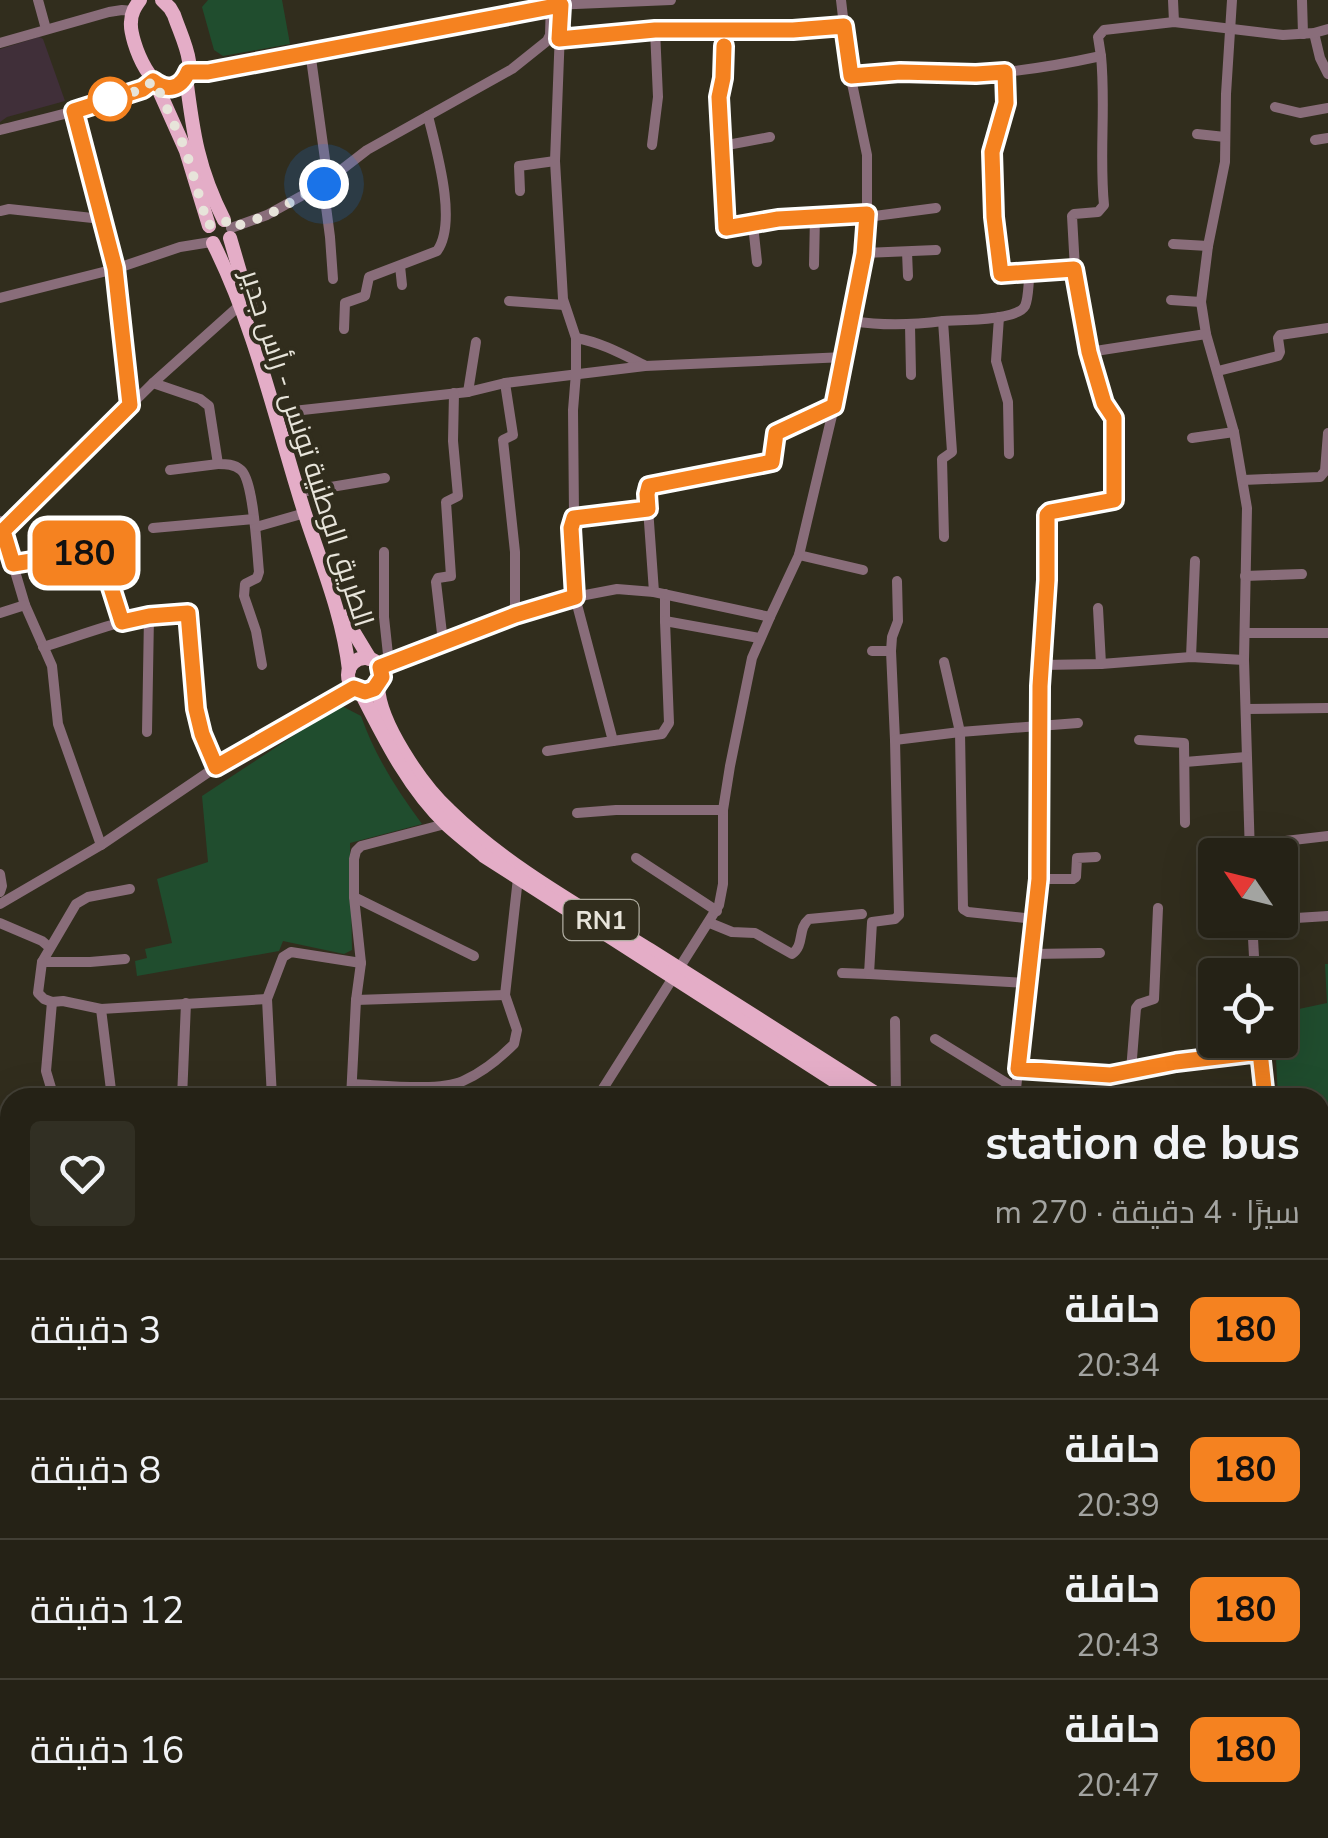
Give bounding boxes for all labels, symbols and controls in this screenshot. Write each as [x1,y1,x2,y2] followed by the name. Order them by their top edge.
[89,78,131,120] unlabelled marker
[299,159,349,209] your location
[231,263,383,632] street label: الطريق الوطنية تونس - رأس جدير
[27,520,142,586] line badge: 180
[52,530,116,577] text: 180
[1198,838,1298,938] north arrow
[1198,838,1298,1058] map controls
[564,900,638,940] road number: RN1
[1198,958,1298,1058] button: locate
[985,1110,1300,1176] text: station de bus
[30,1121,135,1226] button: heart
[995,1191,1300,1234] text: سيرًا · 4 دقيقة · 270 m
[1064,1284,1160,1335] text: حافلة
[30,1305,161,1356] text: 3 دقيقة
[1213,1306,1277,1353] text: 180
[1076,1344,1160,1387] text: 20:34
[1064,1424,1160,1475] text: حافلة
[30,1445,161,1496] text: 8 دقيقة
[1213,1446,1277,1493] text: 180
[1076,1484,1160,1527] text: 20:39
[1064,1564,1160,1615] text: حافلة
[30,1585,184,1636] text: 12 دقيقة
[1213,1586,1277,1633] text: 180
[1076,1624,1160,1667] text: 20:43
[1064,1704,1160,1755] text: حافلة
[30,1725,184,1776] text: 16 دقيقة
[1213,1726,1277,1773] text: 180
[1076,1764,1160,1807] text: 20:47

